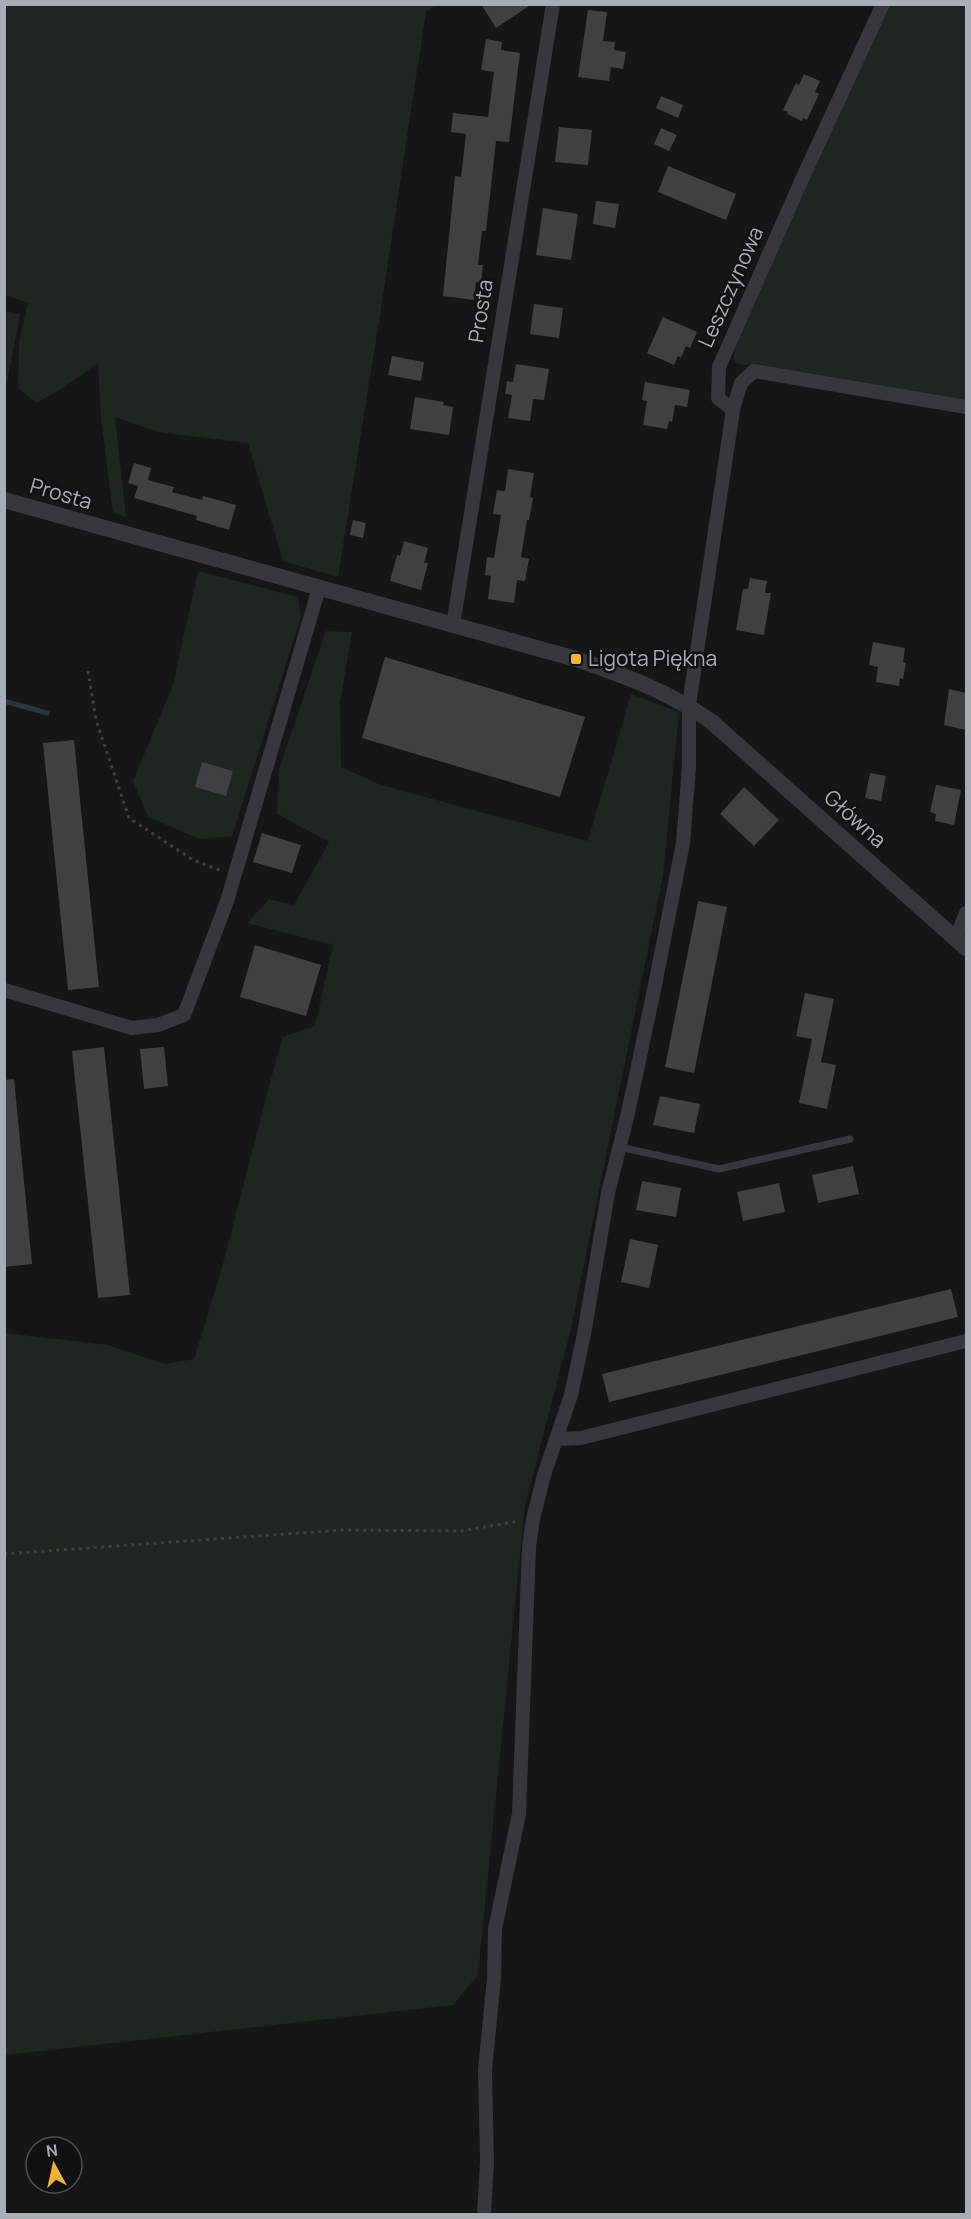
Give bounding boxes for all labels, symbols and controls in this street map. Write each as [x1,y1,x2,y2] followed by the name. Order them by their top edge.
[691,222,769,351] street label: Leszczynowa
[461,277,499,344] street label: Prosta
[27,471,96,515] street label: Prosta
[588,644,717,672] place label: Ligota Piękna
[569,652,583,666] marker: Ligota Piękna
[819,783,893,854] street label: Główna
[24,2135,84,2195] north arrow
[45,2138,59,2162] text: N

